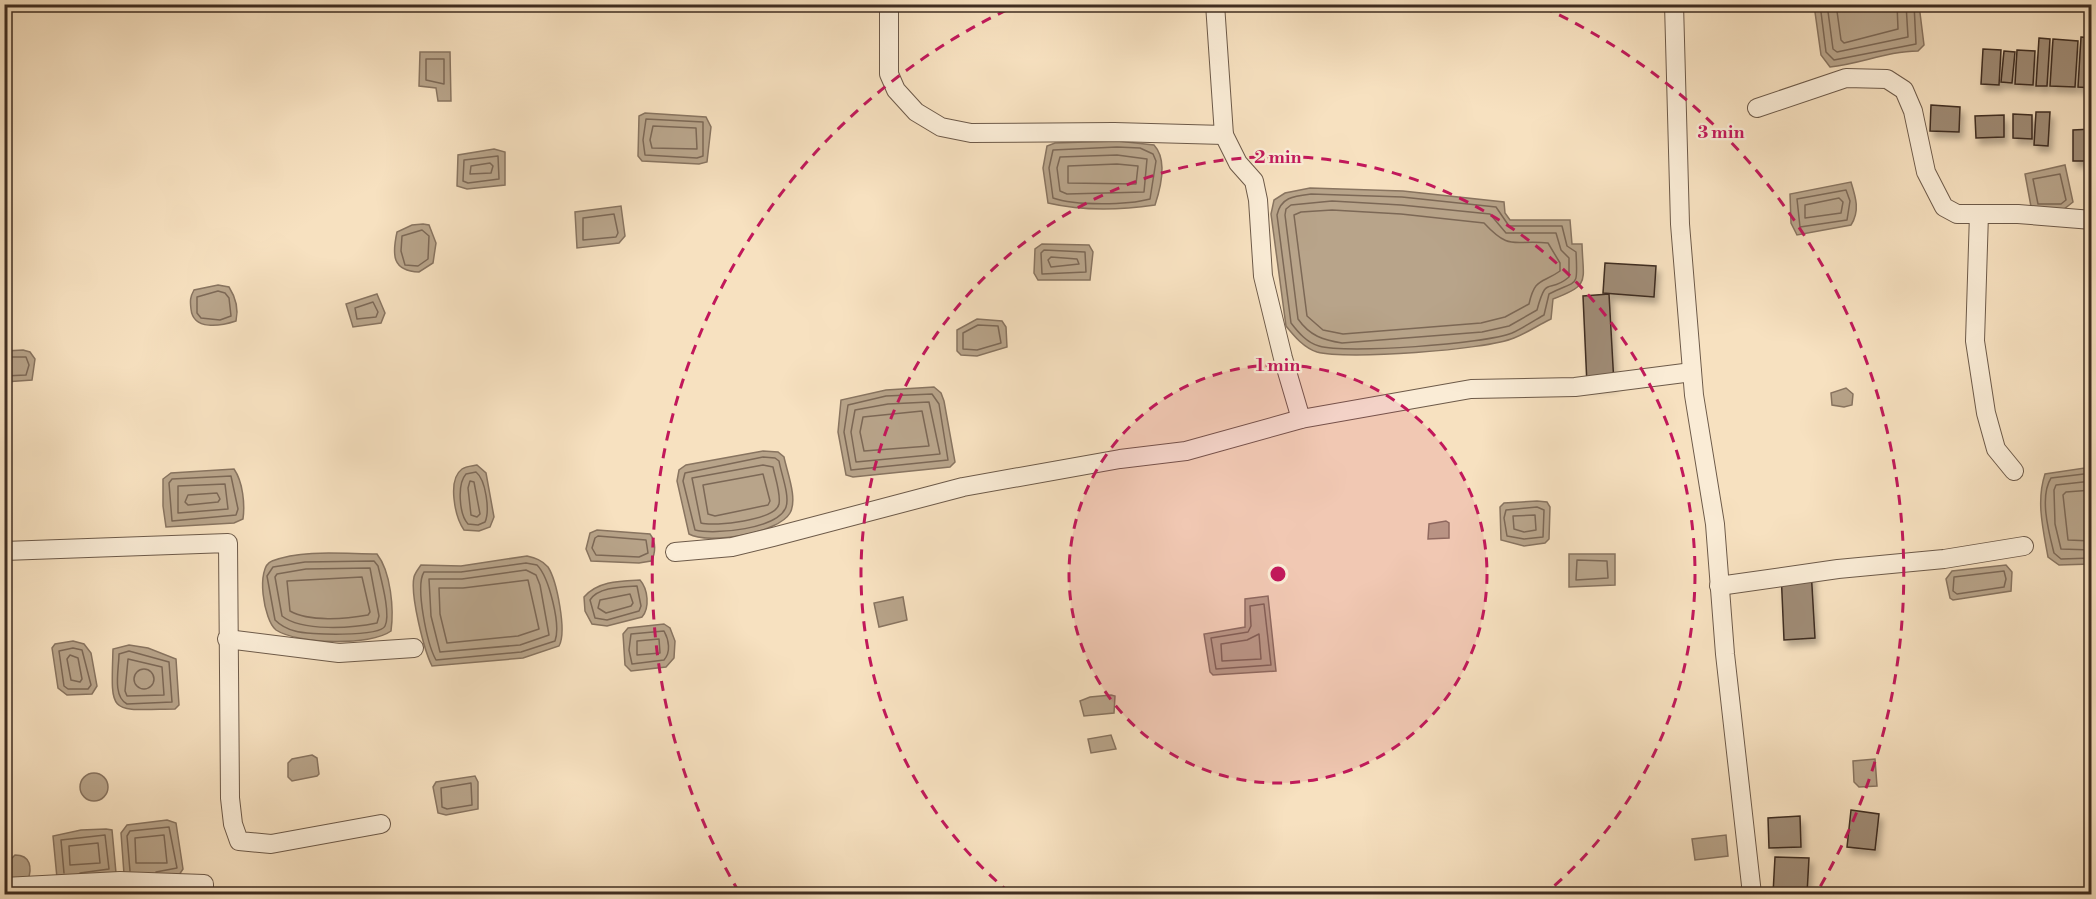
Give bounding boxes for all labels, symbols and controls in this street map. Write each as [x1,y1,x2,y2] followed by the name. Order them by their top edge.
[1698,121,1744,144] text: 3 min
[1254,146,1302,169] text: 2 min
[1256,354,1300,377] text: 1 min
[1268,564,1288,584] centre of rings

